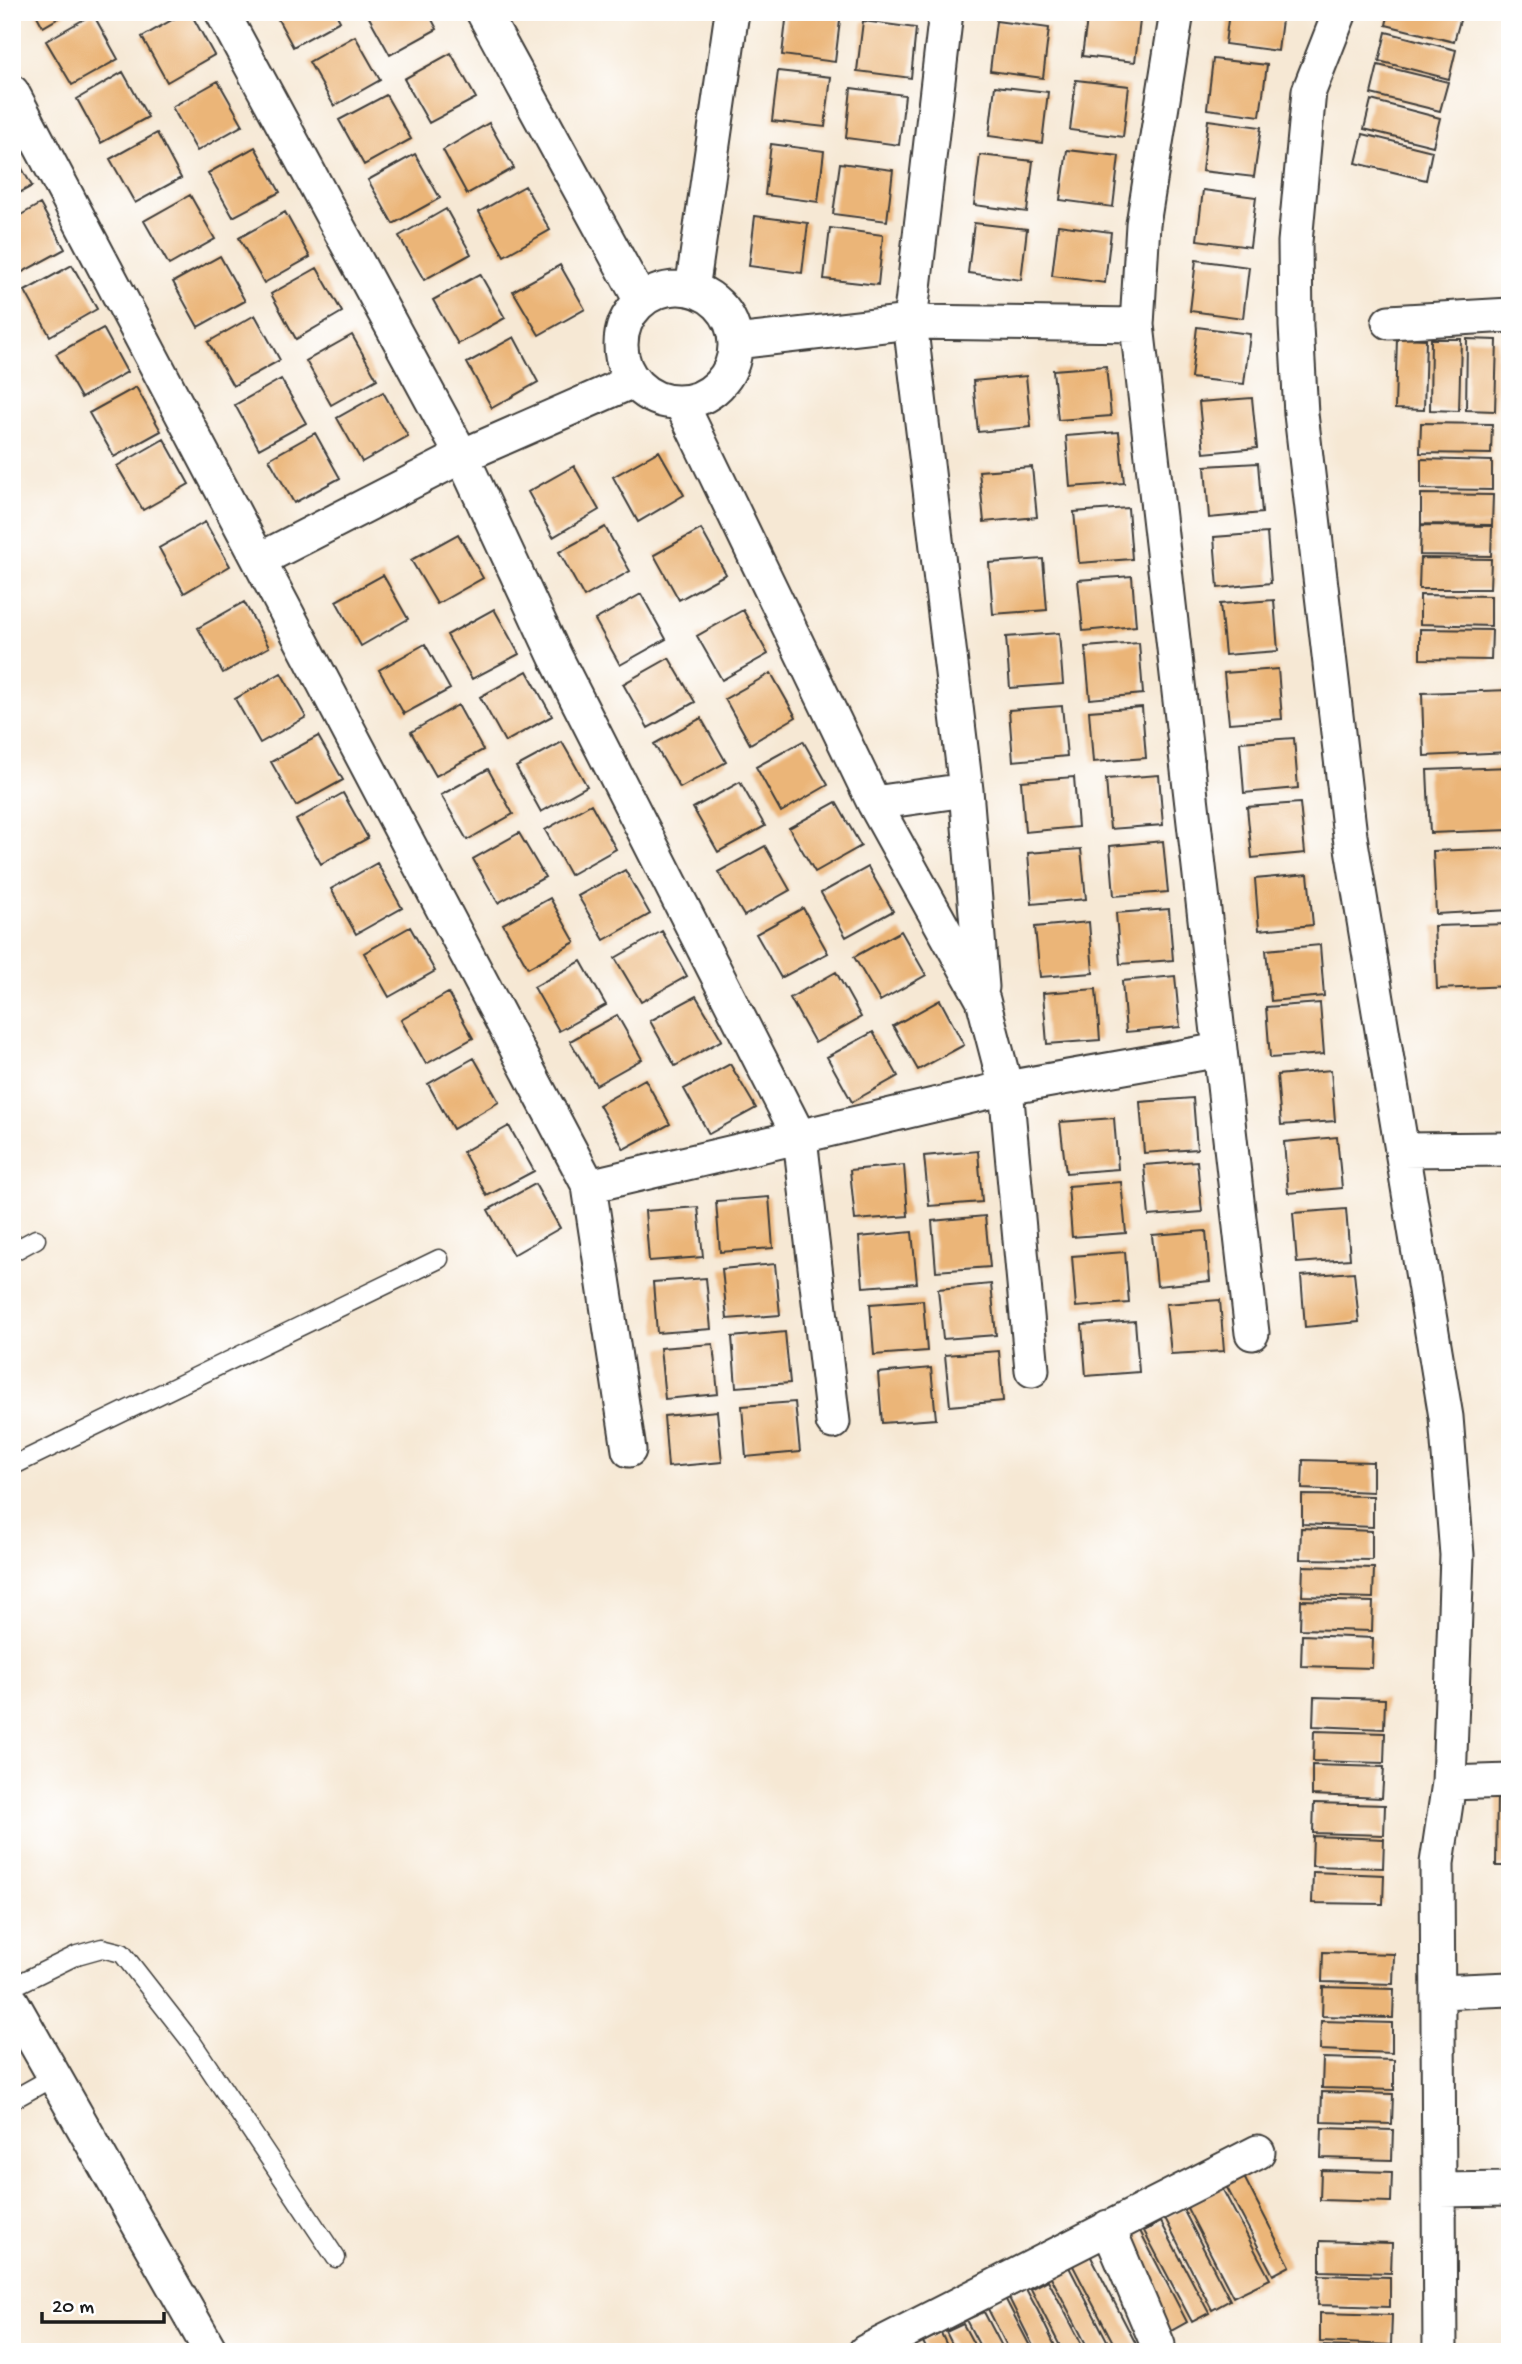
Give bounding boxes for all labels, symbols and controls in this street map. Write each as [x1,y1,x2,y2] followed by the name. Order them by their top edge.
[42,2280,164,2324] scale bar
[52,2296,94,2321] text: 20 m

